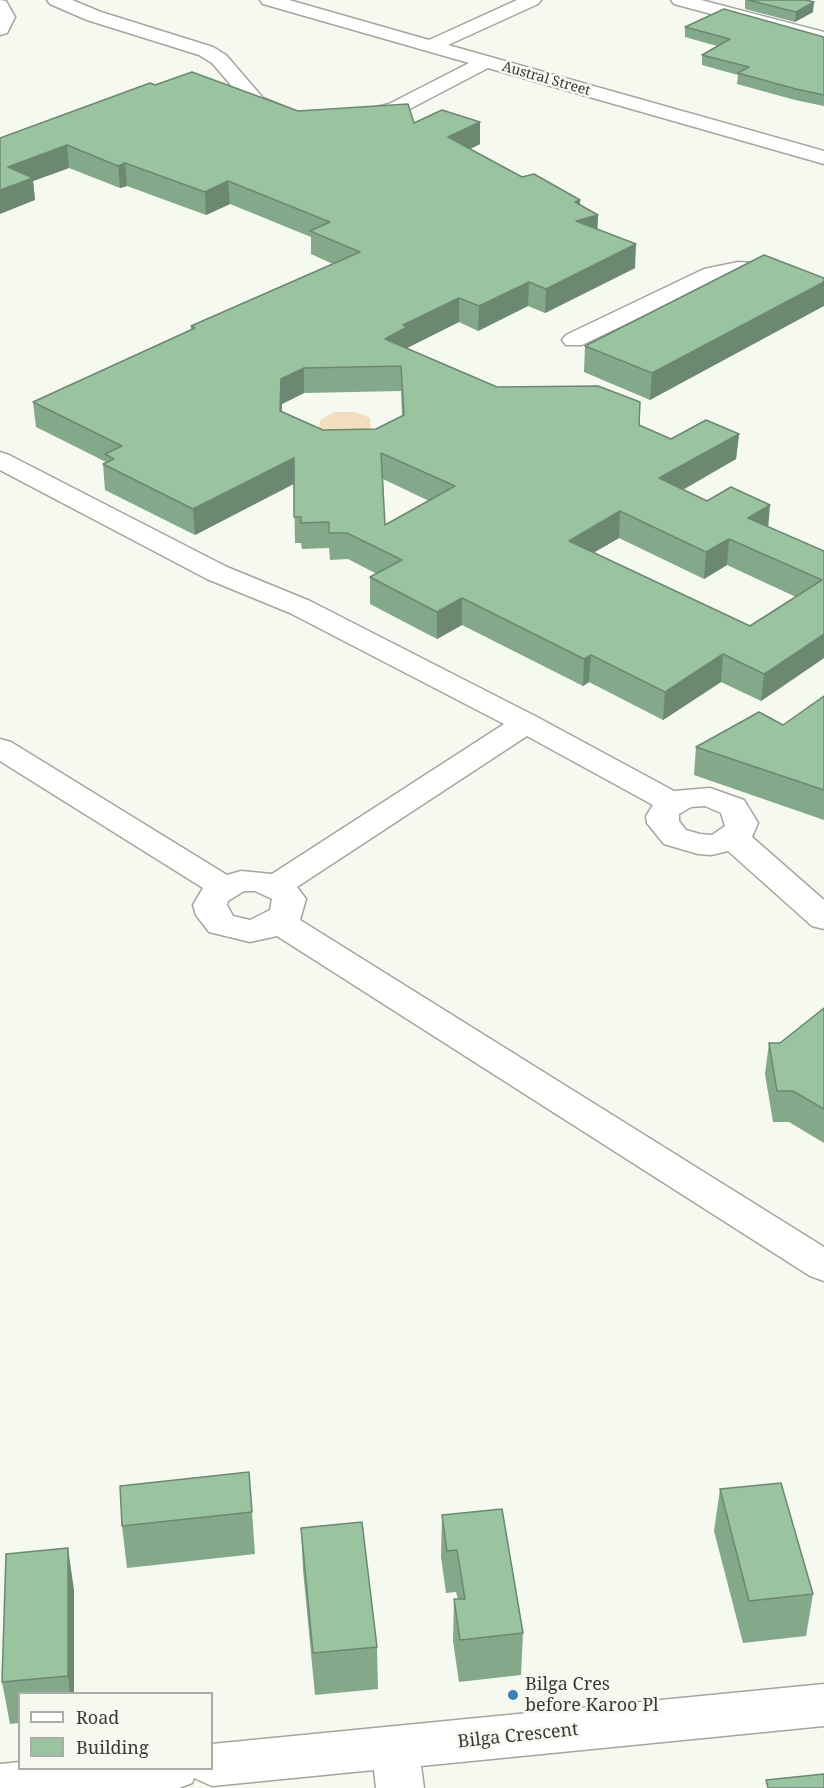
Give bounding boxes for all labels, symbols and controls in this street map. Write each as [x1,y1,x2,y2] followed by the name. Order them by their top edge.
[500,58,592,100] street label: Austral Street
[525,1674,659,1716] place label: Bilga Cres before Karoo Pl
[506,1688,520,1702] marker: Bilga Cres before Karoo Pl
[18,1692,213,1770] legend
[76,1705,119,1729] text: Road
[457,1719,579,1753] street label: Bilga Crescent
[76,1735,149,1759] text: Building

